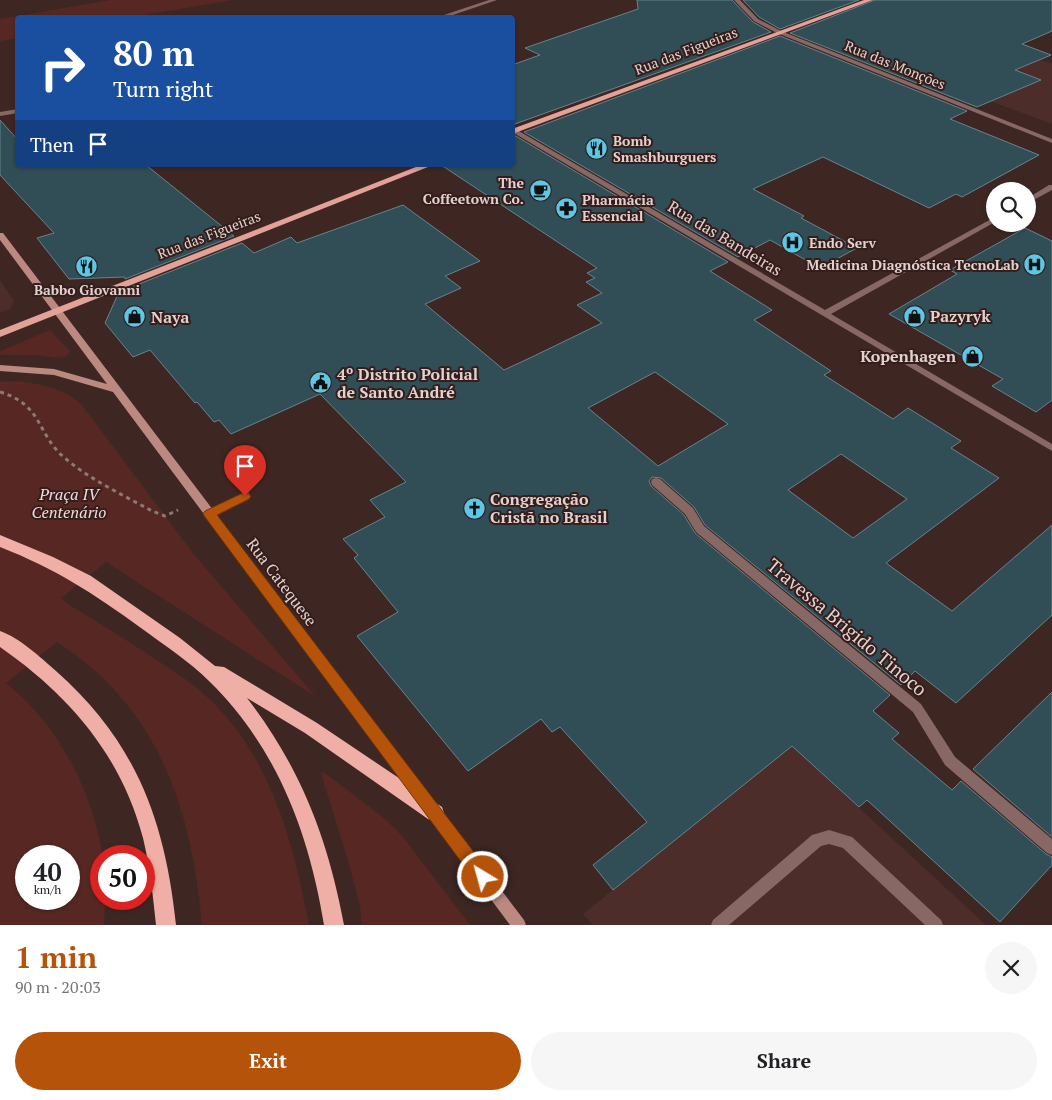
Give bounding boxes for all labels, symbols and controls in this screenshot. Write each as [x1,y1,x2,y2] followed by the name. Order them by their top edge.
[632,22,740,79] street label: Rua das Figueiras
[113,30,194,76] text: 80 m
[30,35,95,100] icon: right
[842,36,948,93] street label: Rua das Monções
[113,74,213,103] text: Turn right
[84,130,112,158] icon: arrive
[613,131,716,166] place label: Bomb Smashburguers
[30,132,74,157] text: Then
[585,137,609,161] restaurant icon: Bomb Smashburguers
[423,173,524,208] place label: The Coffeetown Co.
[528,179,552,203] cafe icon: The Coffeetown Co.
[986,182,1036,232] map controls
[986,182,1036,232] button: search
[582,190,654,225] place label: Pharmácia Essencial
[664,195,786,281] street label: Rua das Bandeiras
[554,196,578,220] pharmacy icon: Pharmácia Essencial
[155,206,263,263] street label: Rua das Figueiras
[781,231,805,255] hospital icon: Endo Serv
[809,233,876,252] place label: Endo Serv
[1023,253,1047,277] hospital icon: Medicina Diagnóstica TecnoLab
[75,255,99,279] restaurant icon: Babbo Giovanni
[806,255,1019,274] place label: Medicina Diagnóstica TecnoLab
[34,280,140,299] place label: Babbo Giovanni
[902,304,926,328] shop icon: Pazyryk
[123,305,147,329] shop icon: Naya
[930,305,991,327] place label: Pazyryk
[151,306,189,328] place label: Naya
[960,344,984,368] shop icon: Kopenhagen
[860,345,957,367] place label: Kopenhagen
[337,363,478,403] place label: 4º Distrito Policial de Santo André
[309,371,333,395] public building icon: 4º Distrito Policial de Santo André
[224,445,266,496] pin
[231,452,259,480] icon: arrive
[32,483,106,523] park label: Praça IV Centenário
[490,488,608,528] place label: Congregação Cristã no Brasil
[462,496,486,520] church icon: Congregação Cristã no Brasil
[242,534,322,630] street label: Rua Catequese
[762,552,933,701] street label: Travessa Brigido Tinoco
[90,845,155,910] speed limit sign: 50
[456,850,508,902] position arrow
[33,855,62,888] text: 40
[34,882,61,897] text: km/h
[15,937,97,977] text: 1 min
[985,942,1037,994] button: close
[15,976,101,998] text: 90 m · 20:03
[15,1032,521,1090] button: Exit
[531,1032,1037,1090] button: Share

